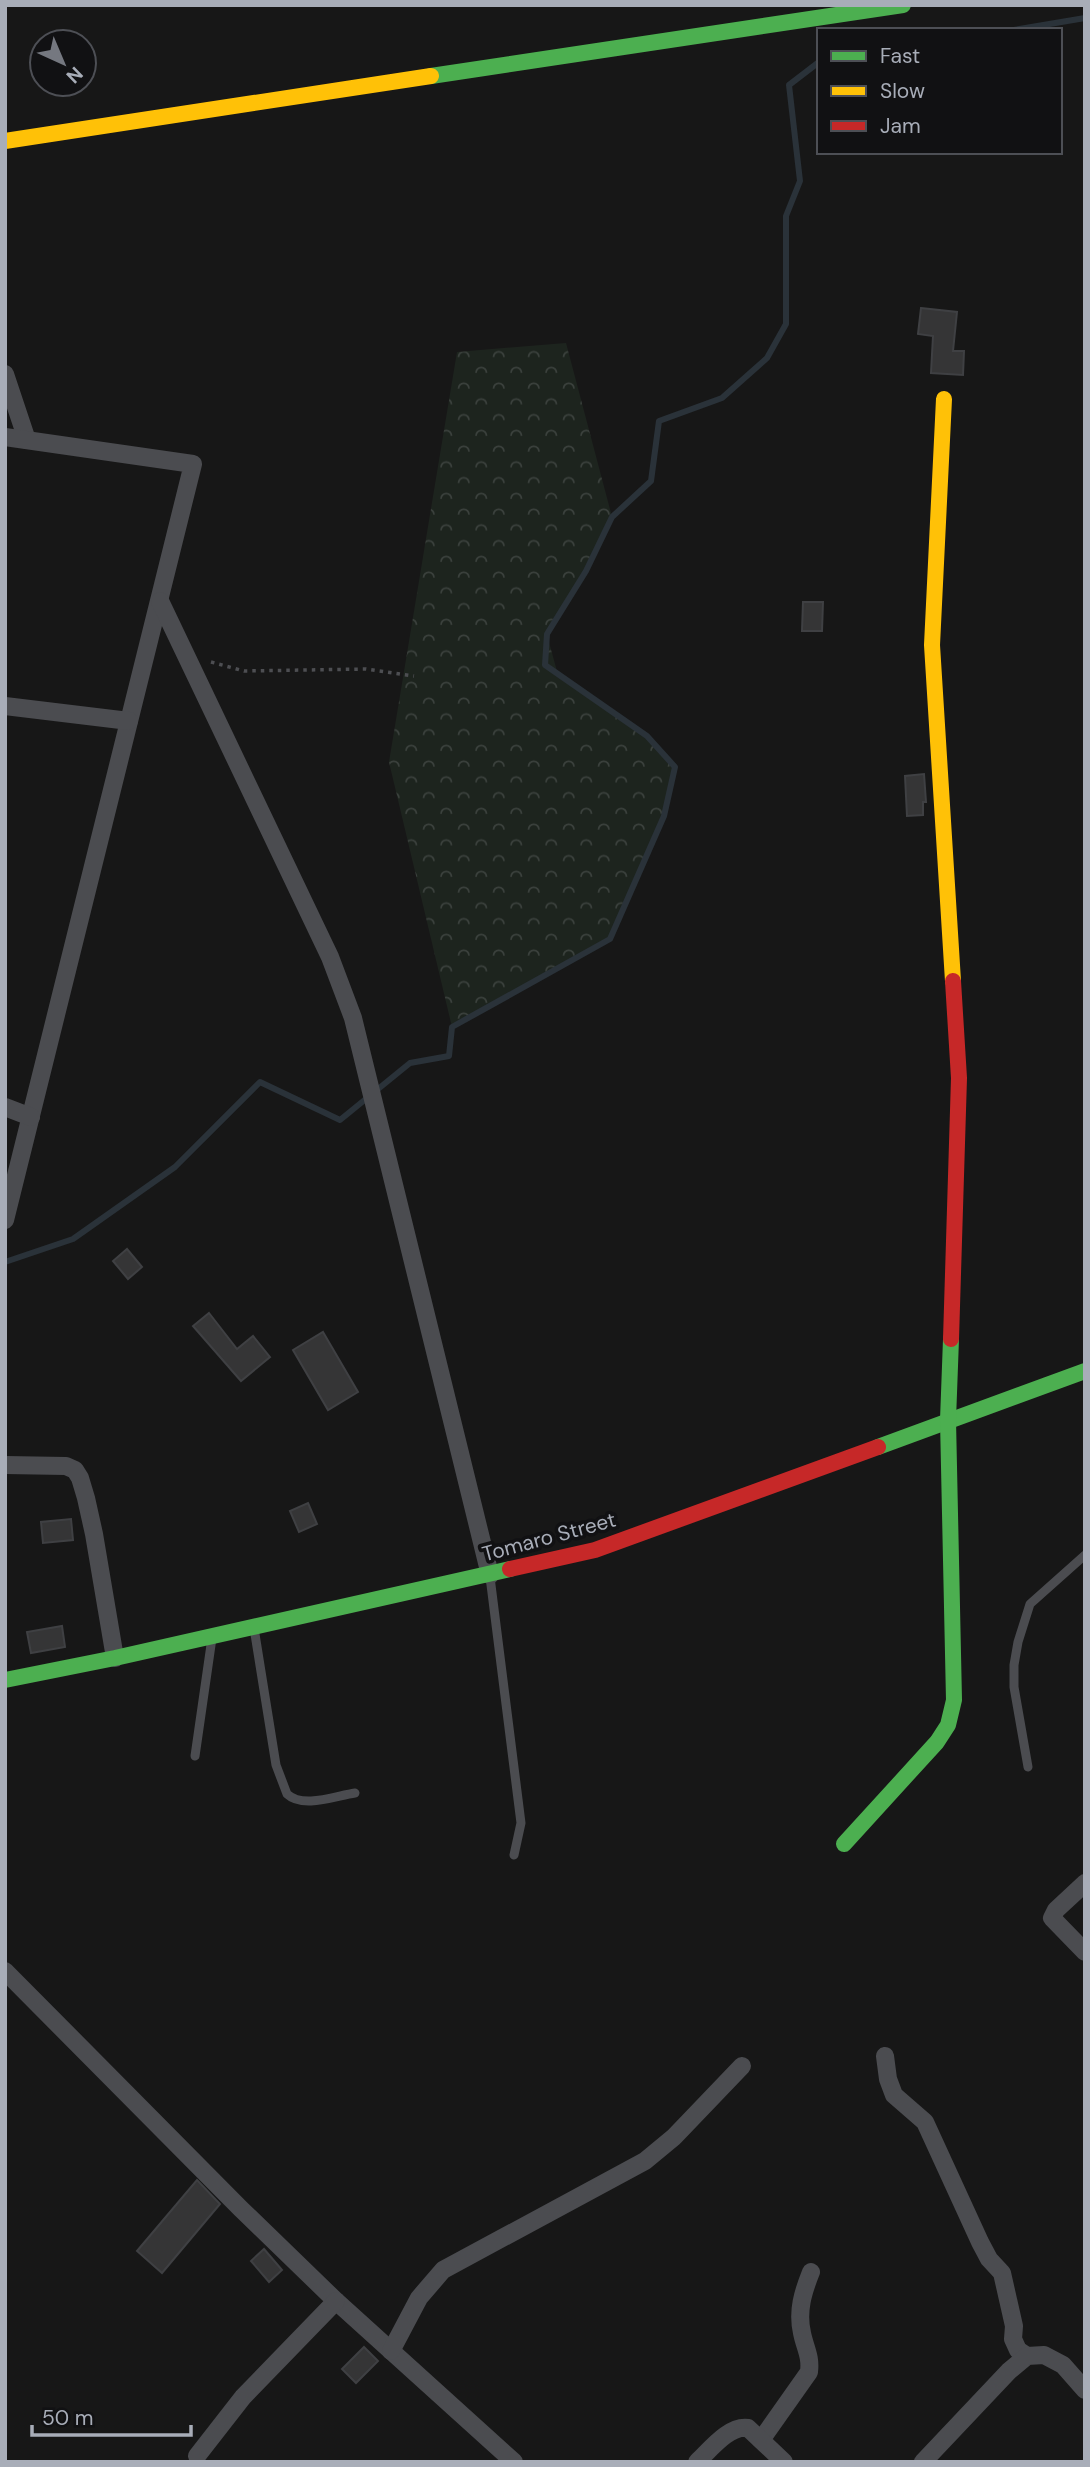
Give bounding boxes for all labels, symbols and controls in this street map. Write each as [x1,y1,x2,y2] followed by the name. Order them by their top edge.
[28,28,98,98] north arrow
[817,28,1062,154] legend
[880,42,920,70] text: Fast
[61,61,88,89] text: N
[880,77,925,105] text: Slow
[880,112,921,140] text: Jam
[479,1506,619,1568] street label: Tomaro Street
[32,2394,191,2438] scale bar
[42,2404,93,2432] text: 50 m

